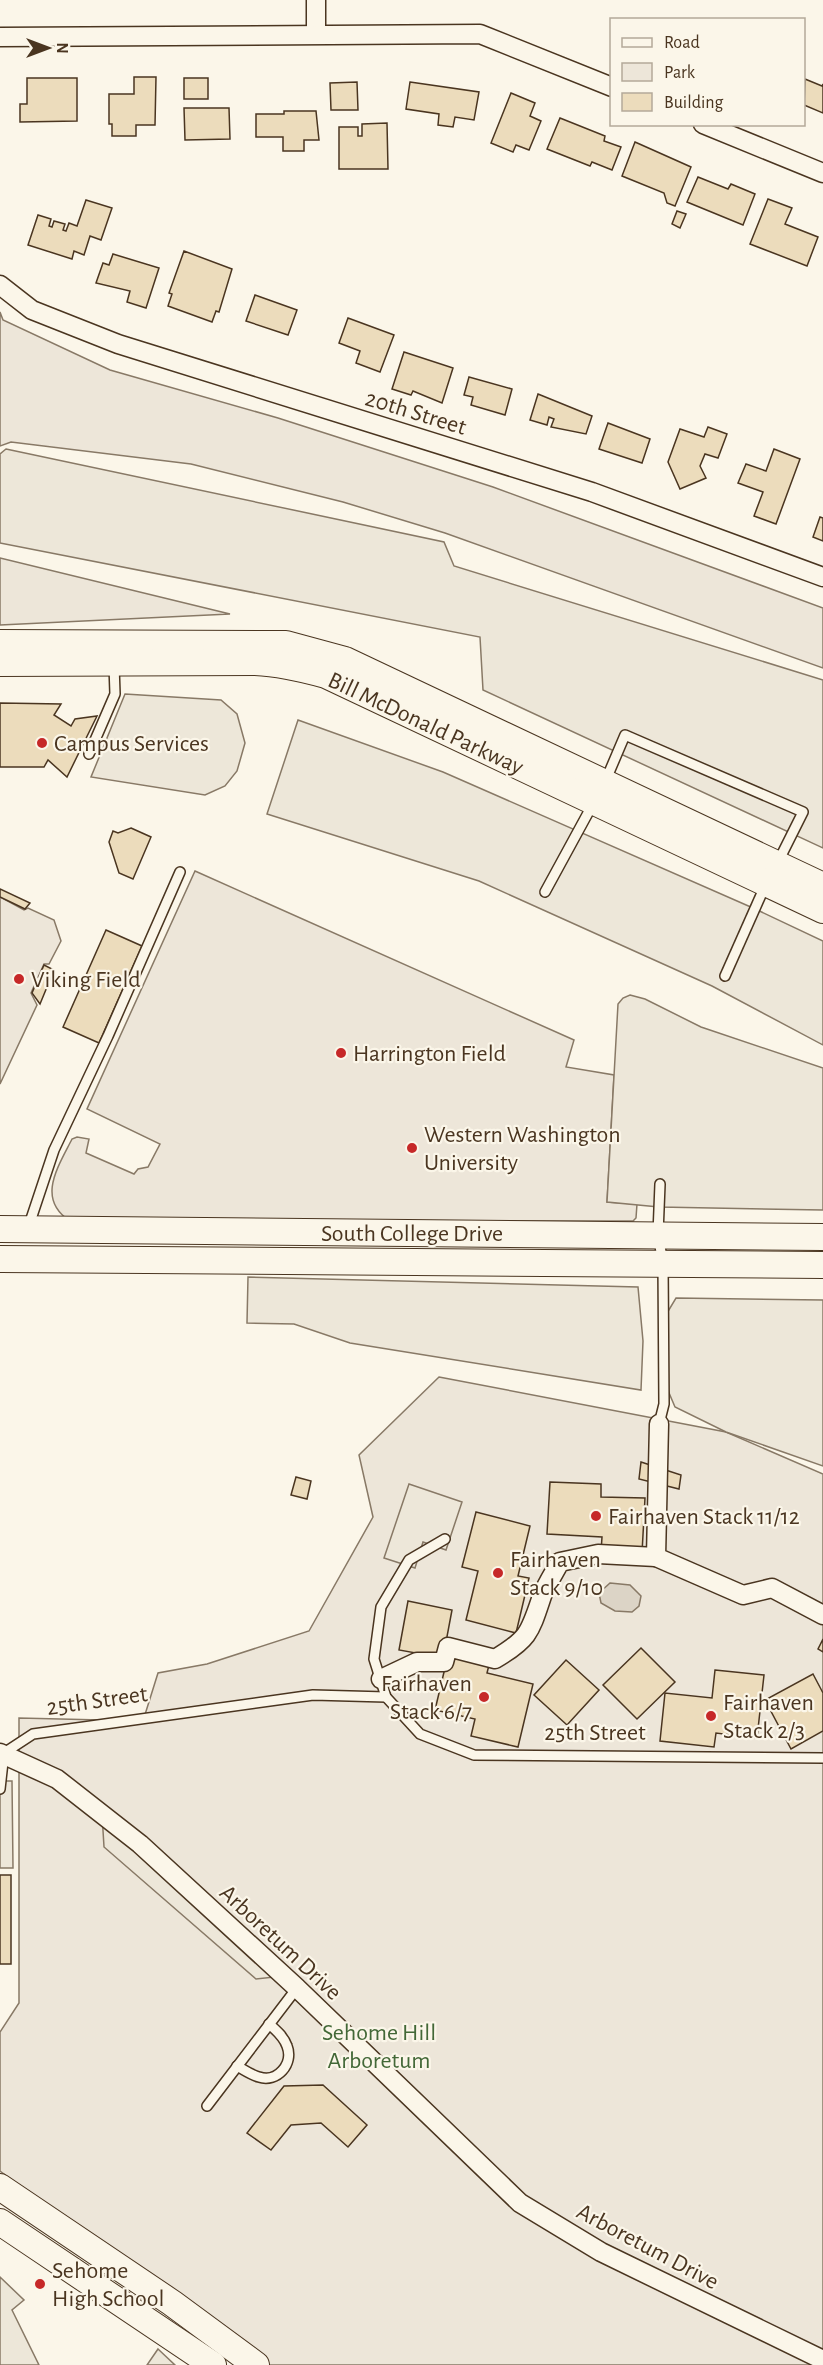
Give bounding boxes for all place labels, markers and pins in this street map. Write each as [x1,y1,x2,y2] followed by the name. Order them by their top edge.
[54,732,209,756] place label: Campus Services
[35,736,49,750] marker: Campus Services
[31,968,141,992] place label: Viking Field
[12,972,26,986] marker: Viking Field
[353,1042,506,1066] place label: Harrington Field
[334,1046,348,1060] marker: Harrington Field
[424,1123,621,1175] place label: Western Washington University
[405,1141,419,1155] marker: Western Washington University
[608,1505,800,1529] place label: Fairhaven Stack 11/12
[589,1509,603,1523] marker: Fairhaven Stack 11/12
[510,1548,603,1600] place label: Fairhaven Stack 9/10
[491,1566,505,1580] marker: Fairhaven Stack 9/10
[381,1672,472,1724] place label: Fairhaven Stack 6/7
[477,1690,491,1704] marker: Fairhaven Stack 6/7
[723,1691,814,1743] place label: Fairhaven Stack 2/3
[704,1709,718,1723] marker: Fairhaven Stack 2/3
[52,2259,164,2311] place label: Sehome High School
[33,2277,47,2291] marker: Sehome High School

